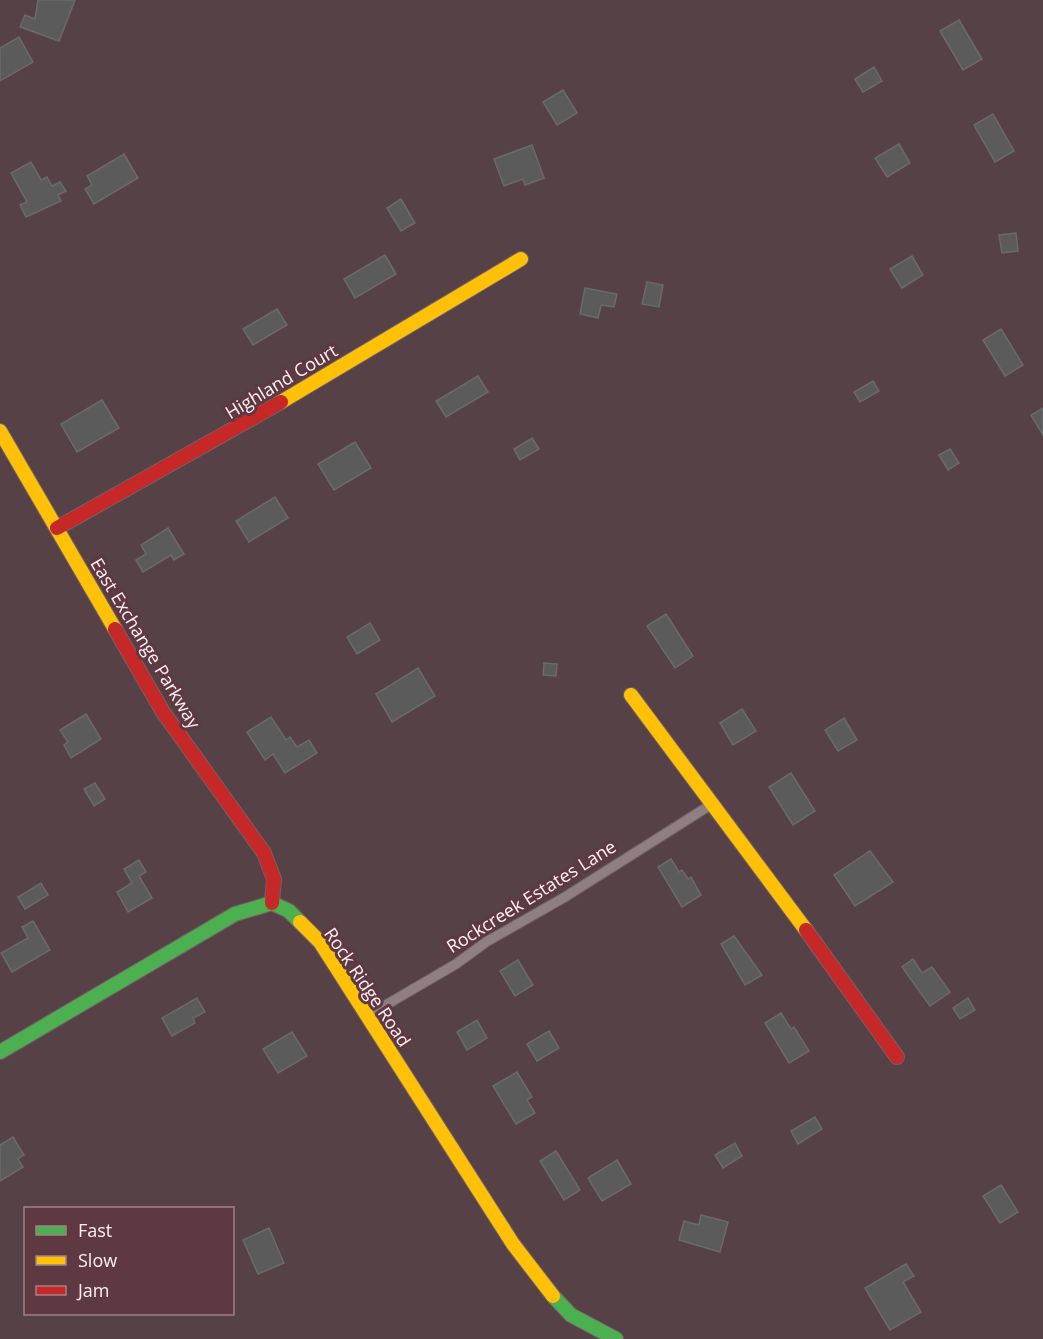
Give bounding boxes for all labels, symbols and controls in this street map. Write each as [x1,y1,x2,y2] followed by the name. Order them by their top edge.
[220,338,342,424] street label: Highland Court
[86,553,207,734] street label: East Exchange Parkway
[442,834,620,958] street label: Rockcreek Estates Lane
[319,923,417,1051] street label: Rock Ridge Road
[24,1207,234,1315] legend
[78,1218,112,1242] text: Fast
[78,1248,117,1272] text: Slow
[76,1278,110,1302] text: Jam

